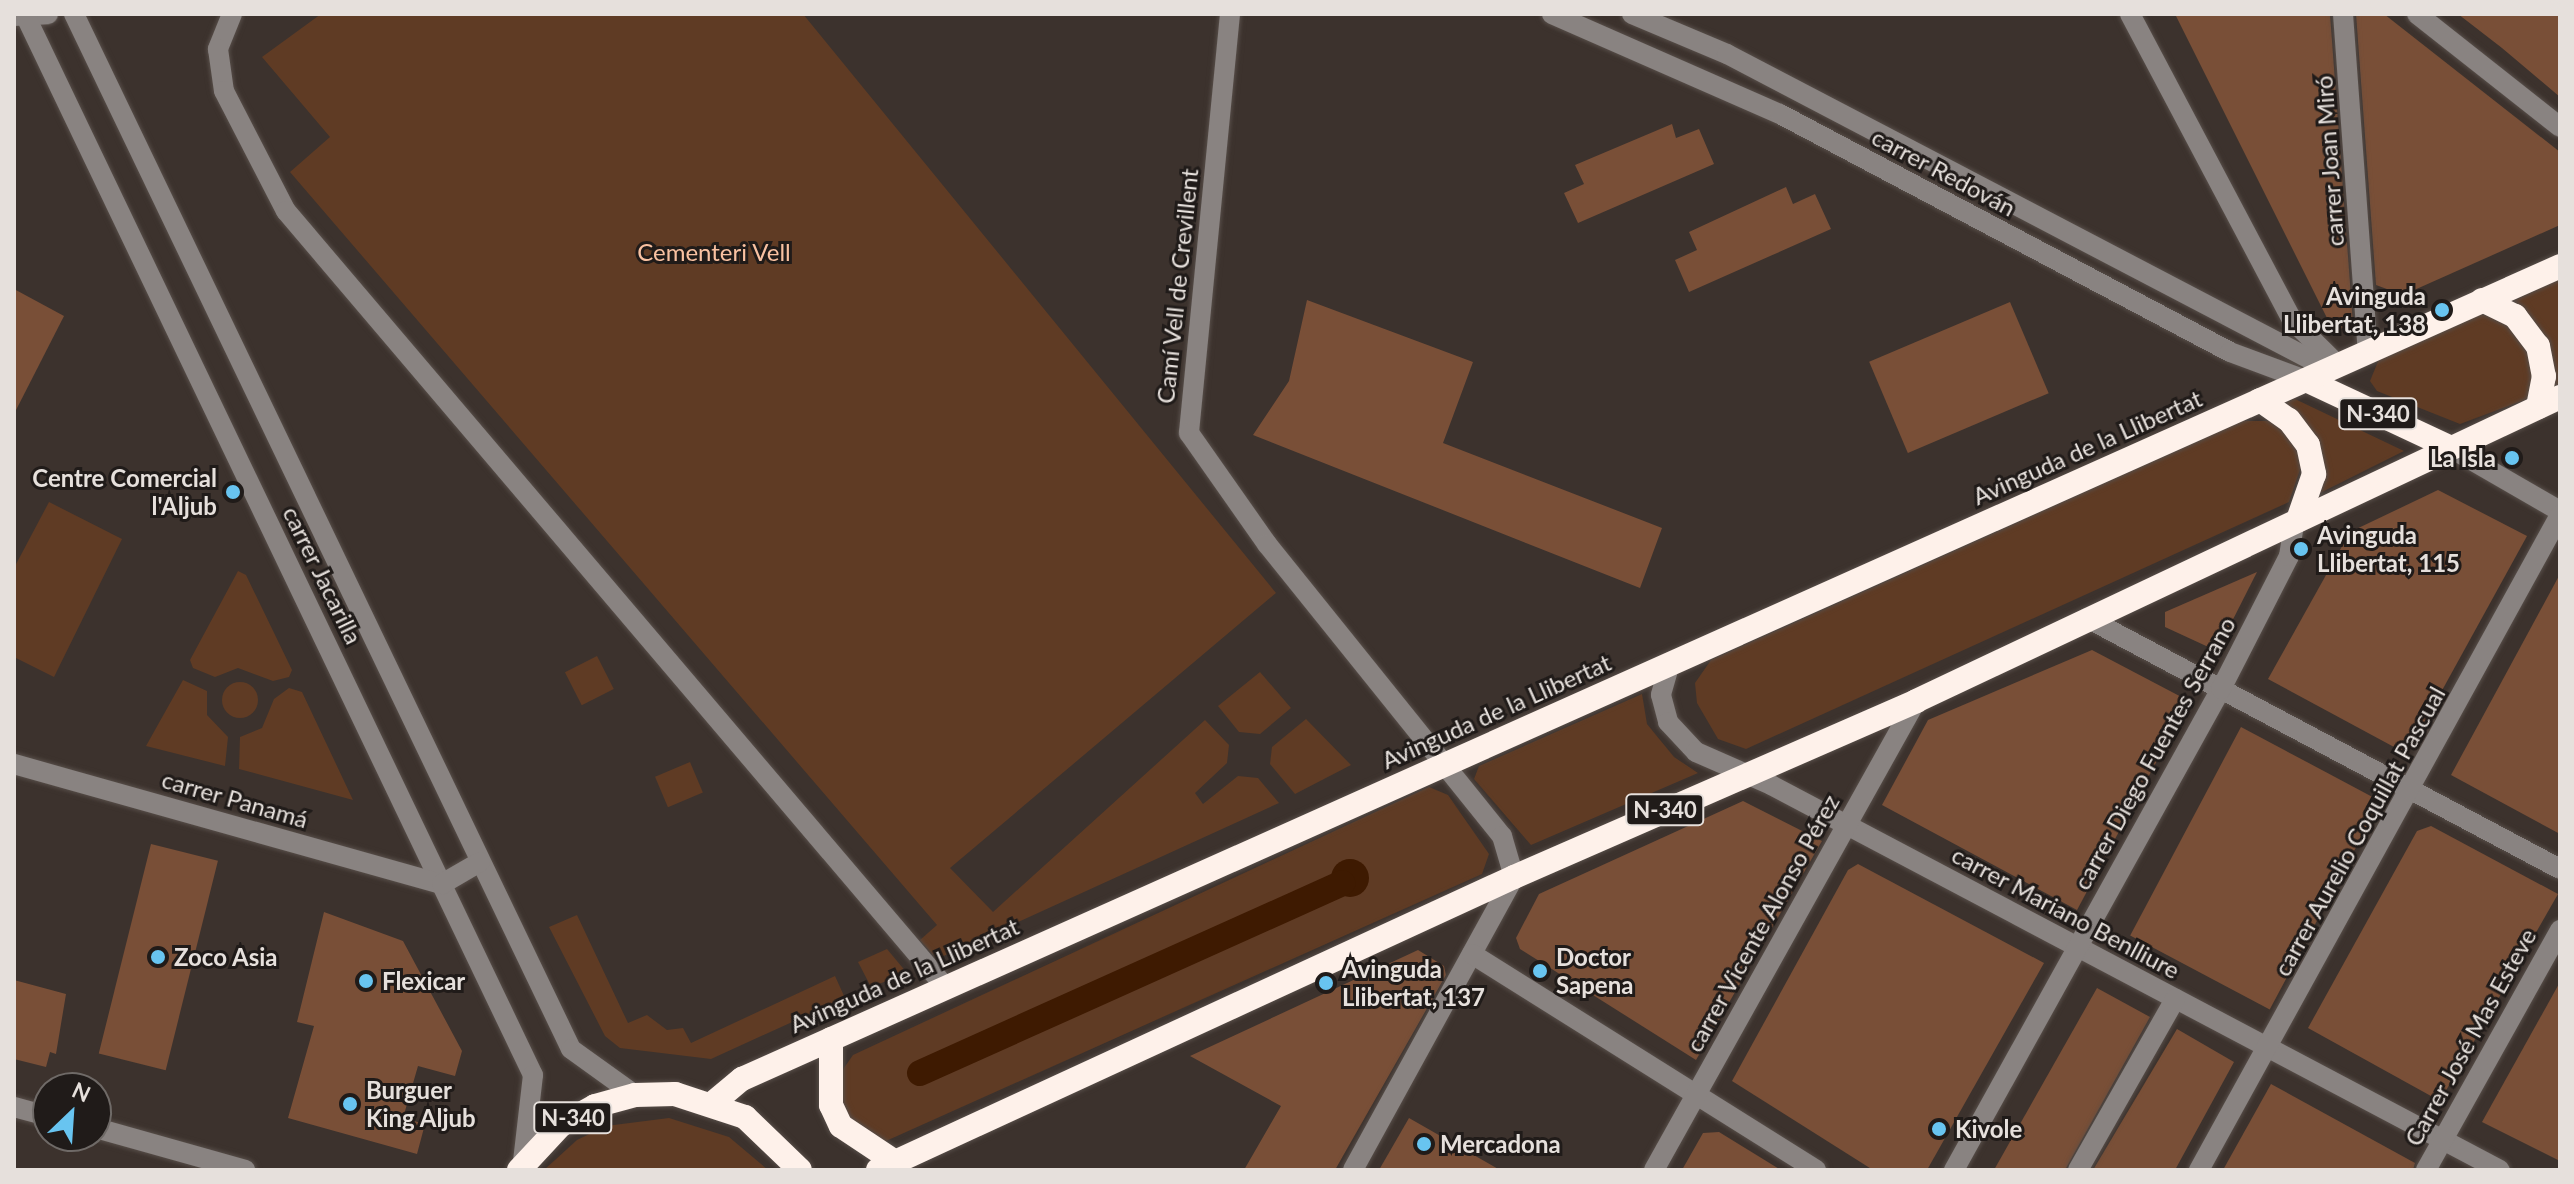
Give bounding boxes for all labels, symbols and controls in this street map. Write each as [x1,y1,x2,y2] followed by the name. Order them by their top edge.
[2309,74,2349,248] street label: carrer Joan Miró
[1867,122,2021,222] street label: carrer Redován
[1150,167,1204,405] street label: Camí Vell de Crevillent
[637,238,791,266] park label: Cementeri Vell
[2283,282,2426,338] place label: Avinguda Llibertat, 138
[2433,301,2451,319] marker: Avinguda Llibertat, 138
[1968,383,2206,511] street label: Avinguda de la Llibertat
[2338,396,2418,432] road number: N-340
[2430,444,2496,472] place label: La Isla
[2503,449,2521,467] marker: La Isla
[32,464,217,520] place label: Centre Comercial l'Aljub
[224,483,242,501] marker: Centre Comercial l'Aljub
[277,501,369,649] street label: carrer Jacarilla
[2317,521,2460,577] place label: Avinguda Llibertat, 115
[2292,540,2310,558] marker: Avinguda Llibertat, 115
[2067,611,2241,895] street label: carrer Diego Fuentes Serrano
[1377,647,1615,775] street label: Avinguda de la Llibertat
[2267,681,2451,981] street label: carrer Aurelio Coquillat Pascual
[159,764,311,834] street label: carrer Panamá
[1679,788,1845,1058] street label: carrer Vicente Alonso Pérez
[1625,792,1705,828] road number: N-340
[1947,840,2185,984] street label: carrer Mariano Benlliure
[785,911,1023,1039] street label: Avinguda de la Llibertat
[2398,923,2542,1151] street label: Carrer José Mas Esteve
[174,943,278,971] place label: Zoco Asia
[1556,943,1633,999] place label: Doctor Sapena
[149,948,167,966] marker: Zoco Asia
[1342,955,1485,1011] place label: Avinguda Llibertat, 137
[1531,962,1549,980] marker: Doctor Sapena
[382,967,465,995] place label: Flexicar
[357,972,375,990] marker: Flexicar
[1317,974,1335,992] marker: Avinguda Llibertat, 137
[32,1072,112,1152] north arrow
[68,1076,95,1107] text: N
[366,1076,476,1132] place label: Burguer King Aljub
[341,1095,359,1113] marker: Burguer King Aljub
[533,1100,613,1136] road number: N-340
[1955,1115,2022,1143] place label: Kivole
[1930,1120,1948,1138] marker: Kivole
[1440,1130,1561,1158] place label: Mercadona
[1415,1135,1433,1153] marker: Mercadona

